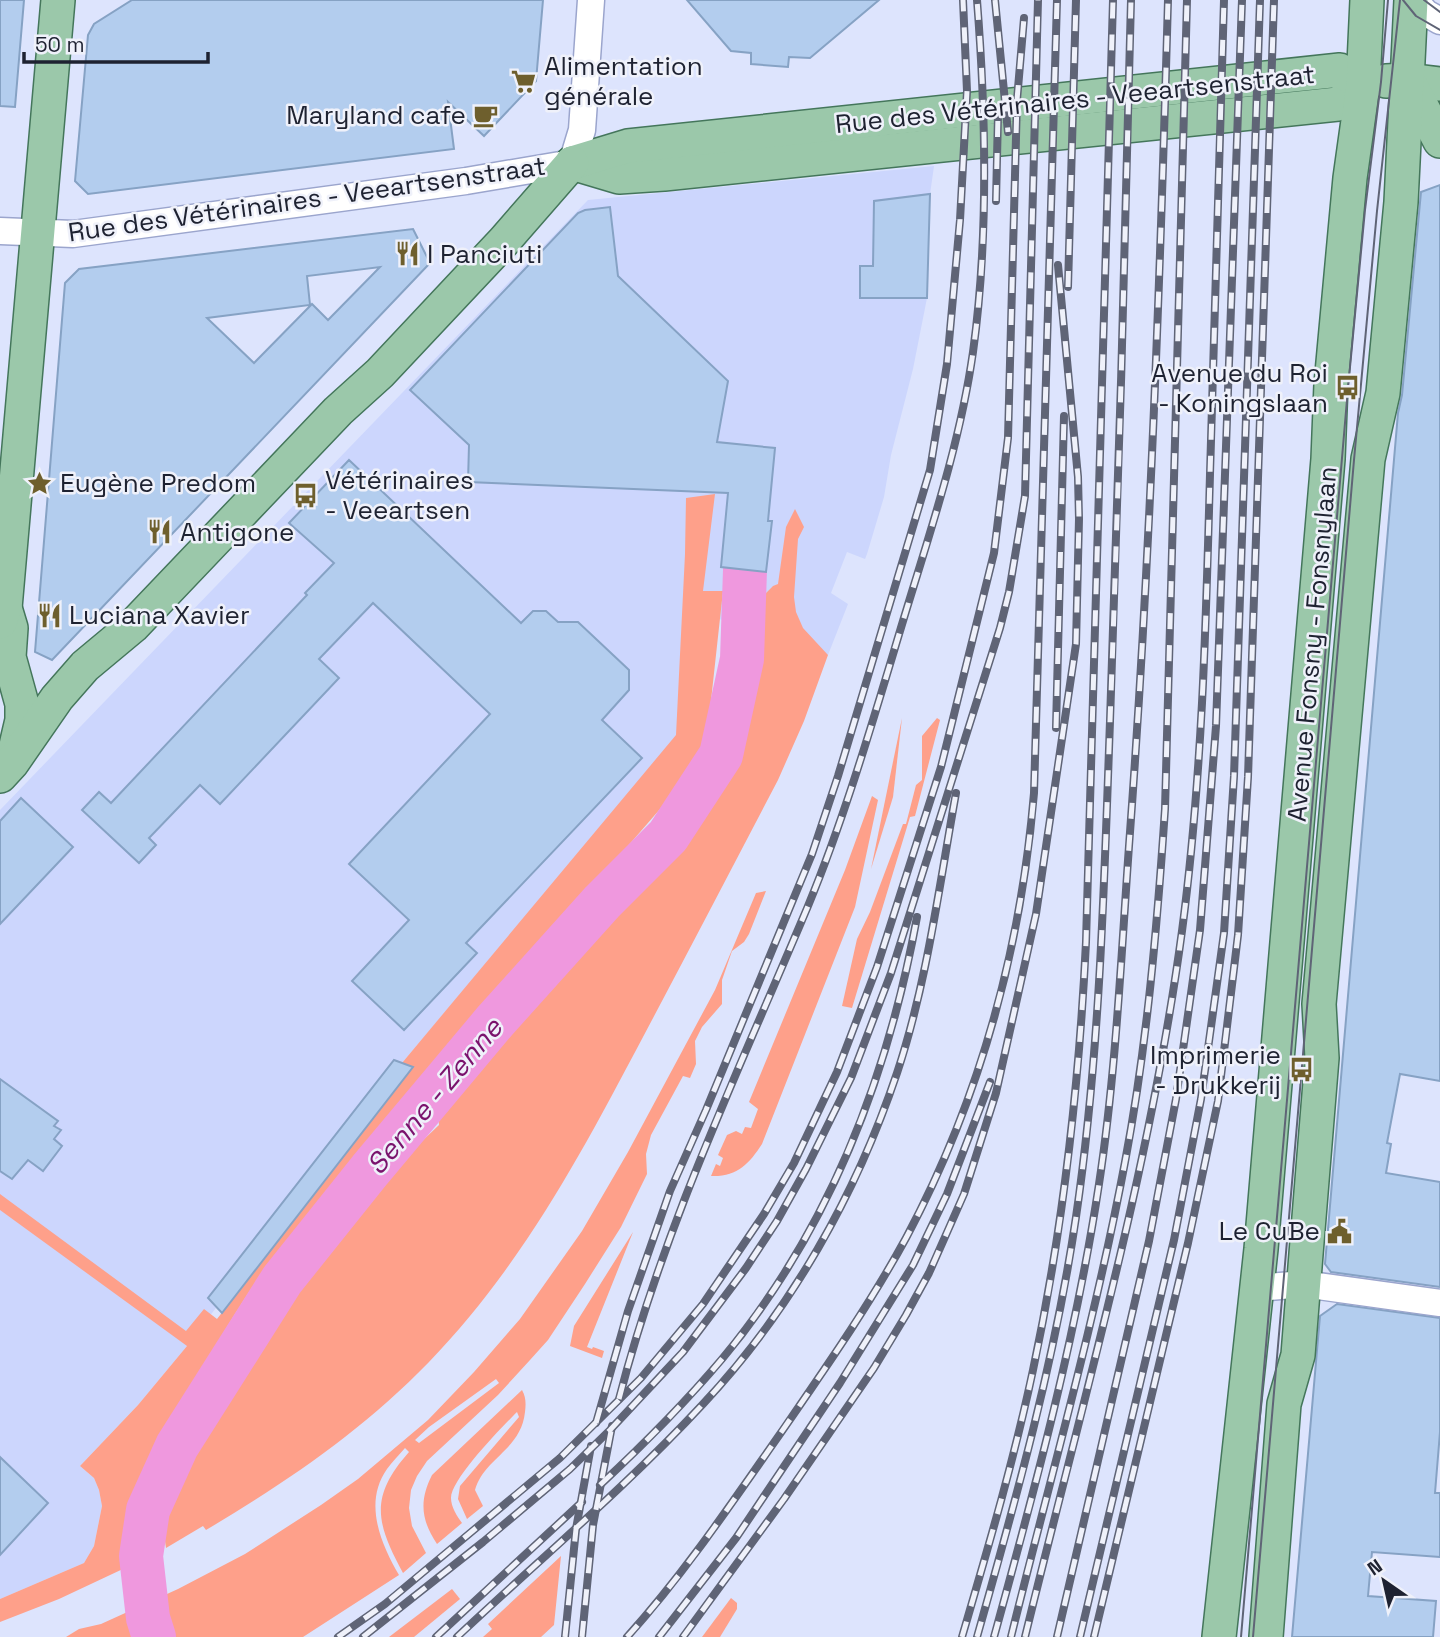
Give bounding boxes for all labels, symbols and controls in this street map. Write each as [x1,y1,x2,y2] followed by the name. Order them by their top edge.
[24,21,208,65] scale bar
[35,31,85,58] text: 50 m
[544,49,703,113] place label: Alimentation générale
[833,57,1317,141] street label: Rue des Vétérinaires - Veeartsenstraat
[510,67,538,95] supermarket icon: Alimentation générale
[286,98,466,132] place label: Maryland cafe
[472,101,500,129] cafe icon: Maryland cafe
[66,149,548,249] street label: Rue des Vétérinaires - Veeartsenstraat
[427,237,542,271] place label: I Panciuti
[393,240,421,268] restaurant icon: I Panciuti
[1151,356,1328,420] place label: Avenue du Roi - Koningslaan
[1334,374,1362,402] bus stop icon: Avenue du Roi - Koningslaan
[325,463,474,527] place label: Vétérinaires - Veeartsen
[1280,465,1344,823] street label: Avenue Fonsny - Fonsnylaan
[60,466,256,500] place label: Eugène Predom
[26,469,54,497] place icon: Eugène Predom
[291,481,319,509] bus stop icon: Vétérinaires - Veeartsen
[180,515,294,549] place label: Antigone
[146,518,174,546] restaurant icon: Antigone
[69,598,250,632] place label: Luciana Xavier
[35,601,63,629] restaurant icon: Luciana Xavier
[358,1009,511,1182] water label: Senne - Zenne
[1150,1038,1281,1102] place label: Imprimerie - Drukkerij
[1287,1056,1315,1084] bus stop icon: Imprimerie - Drukkerij
[1219,1214,1320,1248] place label: Le CuBe
[1326,1217,1354,1245] public building icon: Le CuBe
[1349,1546,1419,1616] north arrow
[1363,1553,1387,1581] text: N

